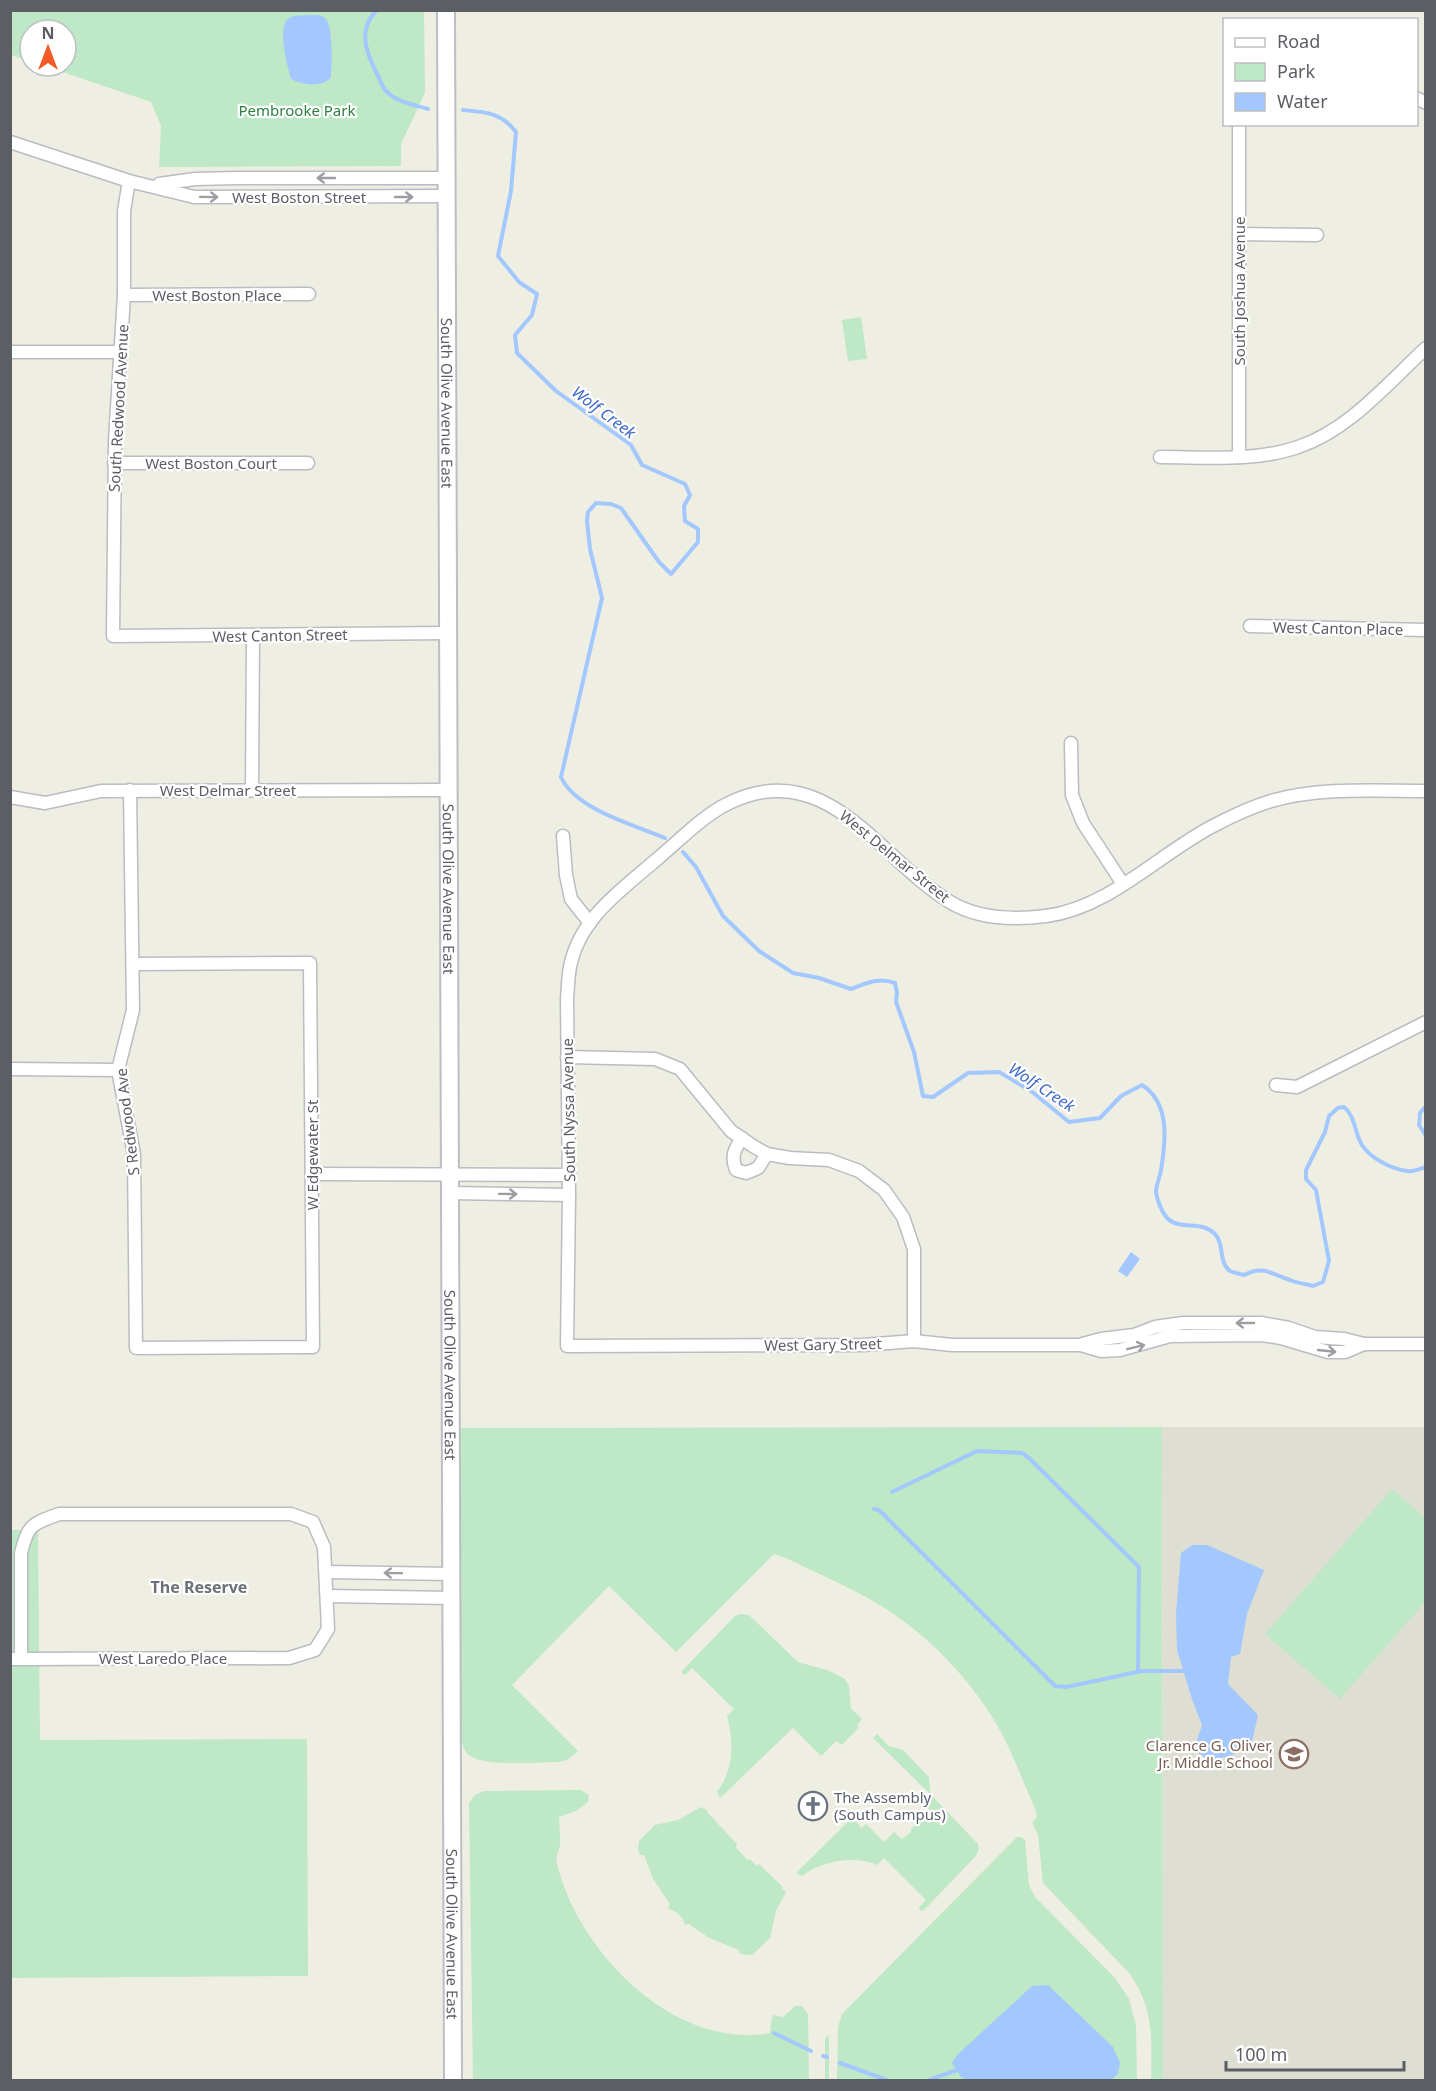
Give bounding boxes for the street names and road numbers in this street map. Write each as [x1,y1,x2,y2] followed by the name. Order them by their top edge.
[232,187,367,207] street label: West Boston Street
[1229,216,1249,366] street label: South Joshua Avenue
[152,285,282,305] street label: West Boston Place
[437,318,458,489] street label: South Olive Avenue East
[104,324,132,492] street label: South Redwood Avenue
[145,453,277,473] street label: West Boston Court
[1273,617,1403,639] street label: West Canton Place
[212,624,348,646] street label: West Canton Street
[160,780,297,800] street label: West Delmar Street
[439,804,459,975] street label: South Olive Avenue East
[836,805,955,907] street label: West Delmar Street
[557,1038,579,1182] street label: South Nyssa Avenue
[111,1067,143,1177] street label: S Redwood Ave
[302,1099,322,1210] street label: W Edgewater St
[440,1290,461,1461] street label: South Olive Avenue East
[764,1333,883,1355] street label: West Gary Street
[99,1648,227,1668] street label: West Laredo Place
[442,1849,463,2020] street label: South Olive Avenue East

